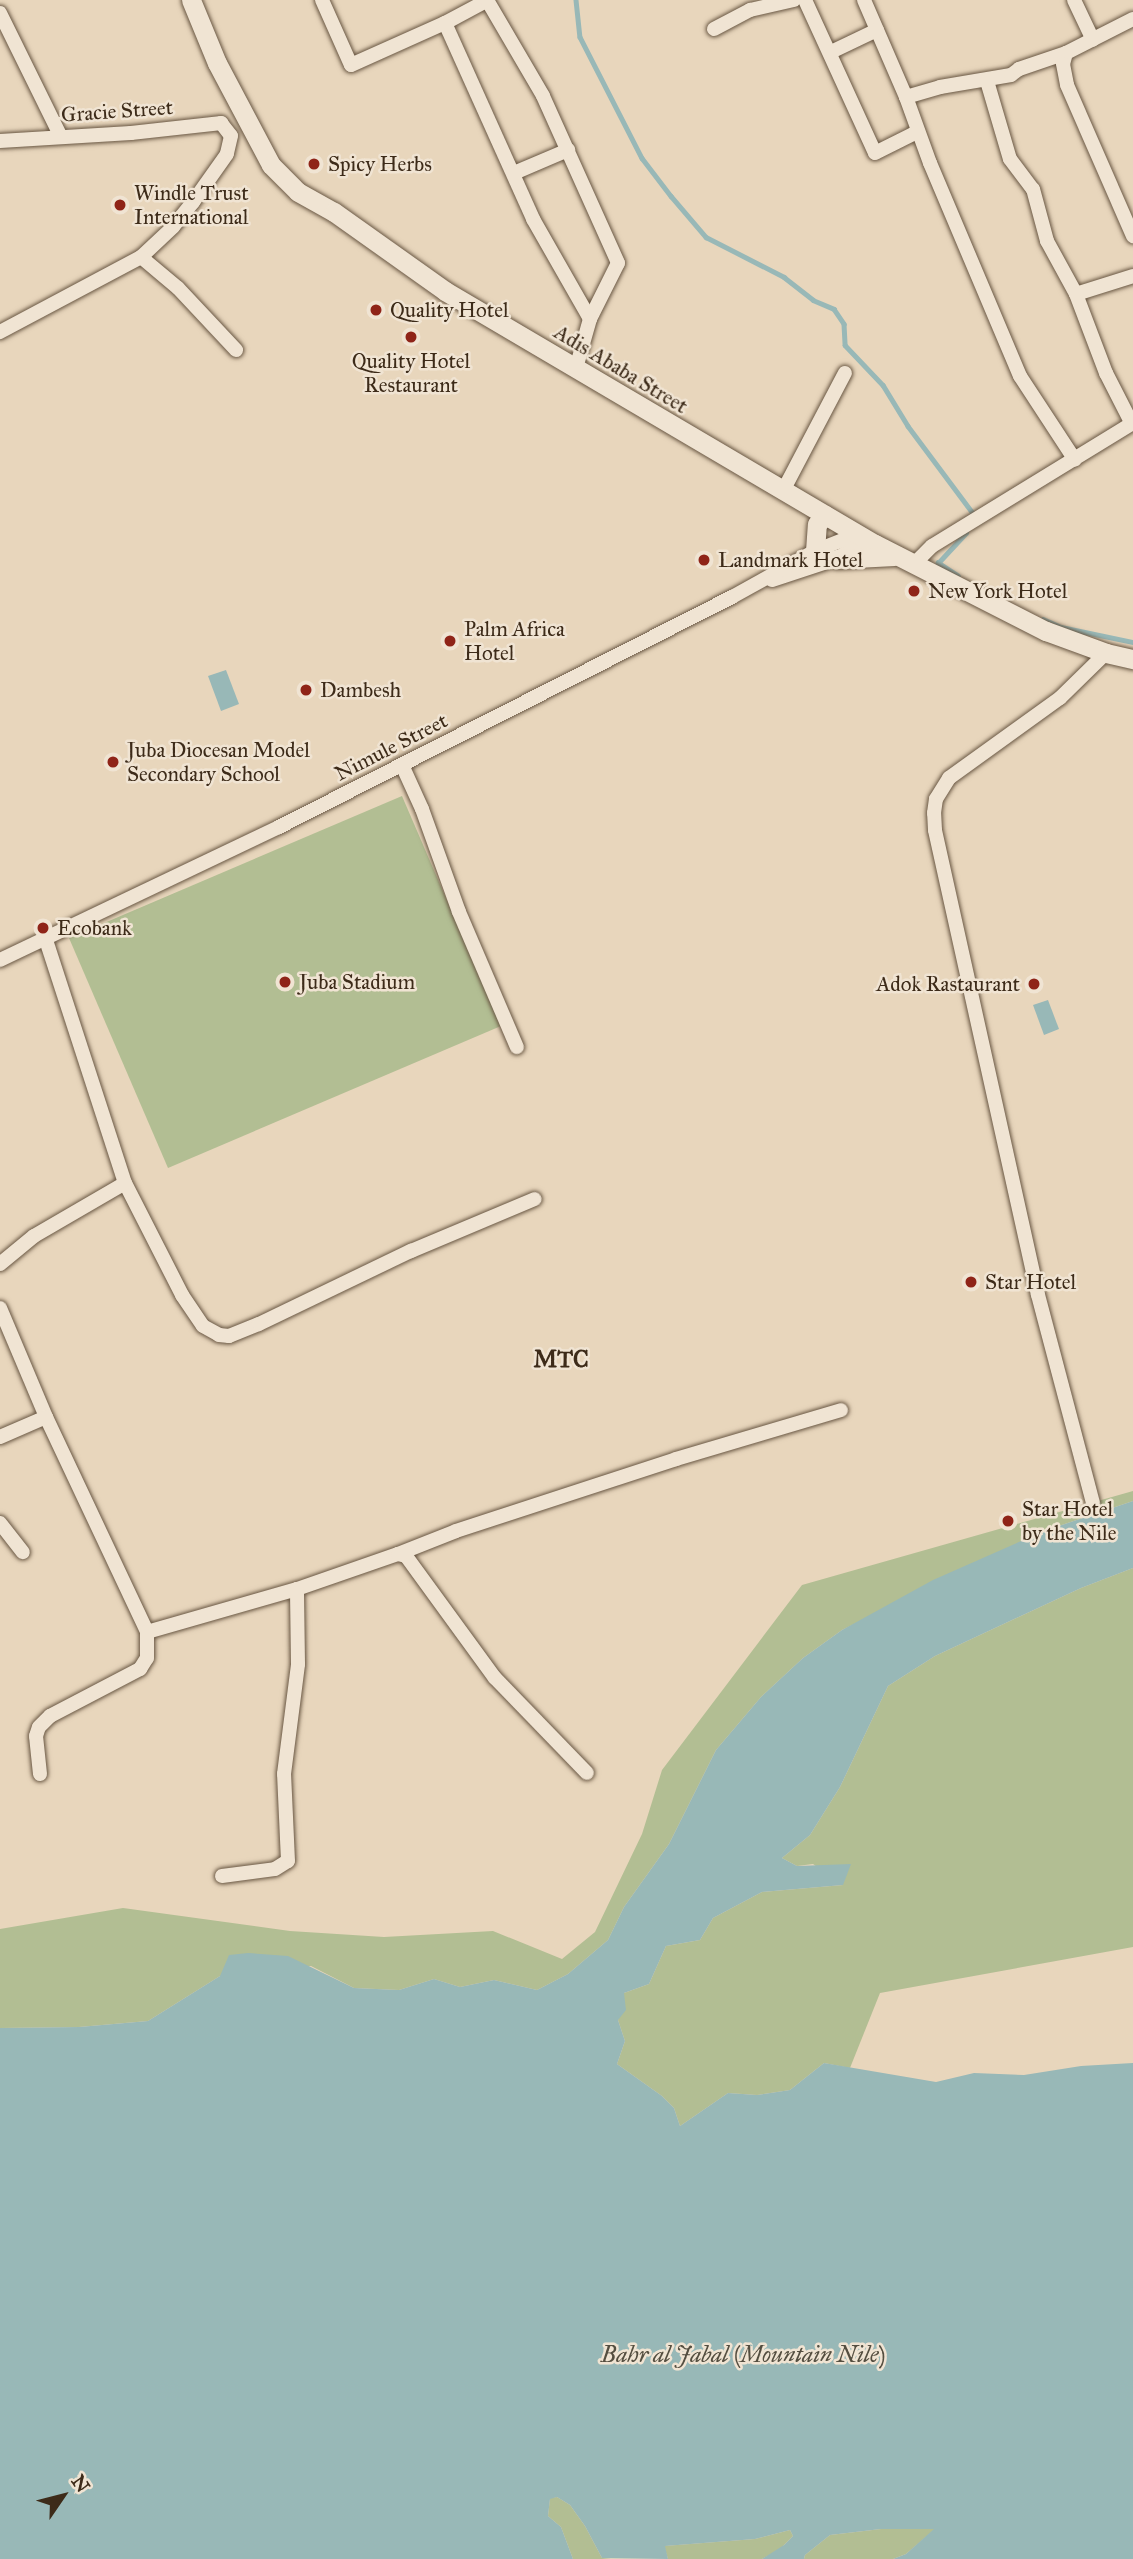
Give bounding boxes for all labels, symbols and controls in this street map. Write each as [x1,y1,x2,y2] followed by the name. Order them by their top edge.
[60,95,174,127] street label: Gracie Street
[328,151,432,177] place label: Spicy Herbs
[306,156,322,172] marker: Spicy Herbs
[134,180,249,230] place label: Windle Trust International
[112,197,128,213] marker: Windle Trust International
[390,297,509,323] place label: Quality Hotel
[368,302,384,318] marker: Quality Hotel
[550,319,692,419] street label: Adis Ababa Street
[403,329,419,345] marker: Quality Hotel Restaurant
[352,348,470,398] place label: Quality Hotel Restaurant
[718,547,863,573] place label: Landmark Hotel
[696,552,712,568] marker: Landmark Hotel
[928,578,1068,604] place label: New York Hotel
[906,583,922,599] marker: New York Hotel
[464,616,565,666] place label: Palm Africa Hotel
[442,633,458,649] marker: Palm Africa Hotel
[320,677,401,703] place label: Dambesh
[298,682,314,698] marker: Dambesh
[330,708,452,786] street label: Nimule Street
[127,737,310,787] place label: Juba Diocesan Model Secondary School
[105,754,121,770] marker: Juba Diocesan Model Secondary School
[57,915,132,941] place label: Ecobank
[35,920,51,936] marker: Ecobank
[299,969,415,995] place label: Juba Stadium
[876,971,1020,997] place label: Adok Rastaurant
[277,974,293,990] marker: Juba Stadium
[1026,976,1042,992] marker: Adok Rastaurant
[985,1269,1076,1295] place label: Star Hotel
[963,1274,979,1290] marker: Star Hotel
[533,1345,589,1373] district label: MTC
[1022,1496,1116,1546] place label: Star Hotel by the Nile
[1000,1513,1016,1529] marker: Star Hotel by the Nile
[601,2340,885,2368] water label: Bahr al Jabal (Mountain Nile)
[28,2461,98,2531] north arrow
[67,2470,95,2497] text: N

